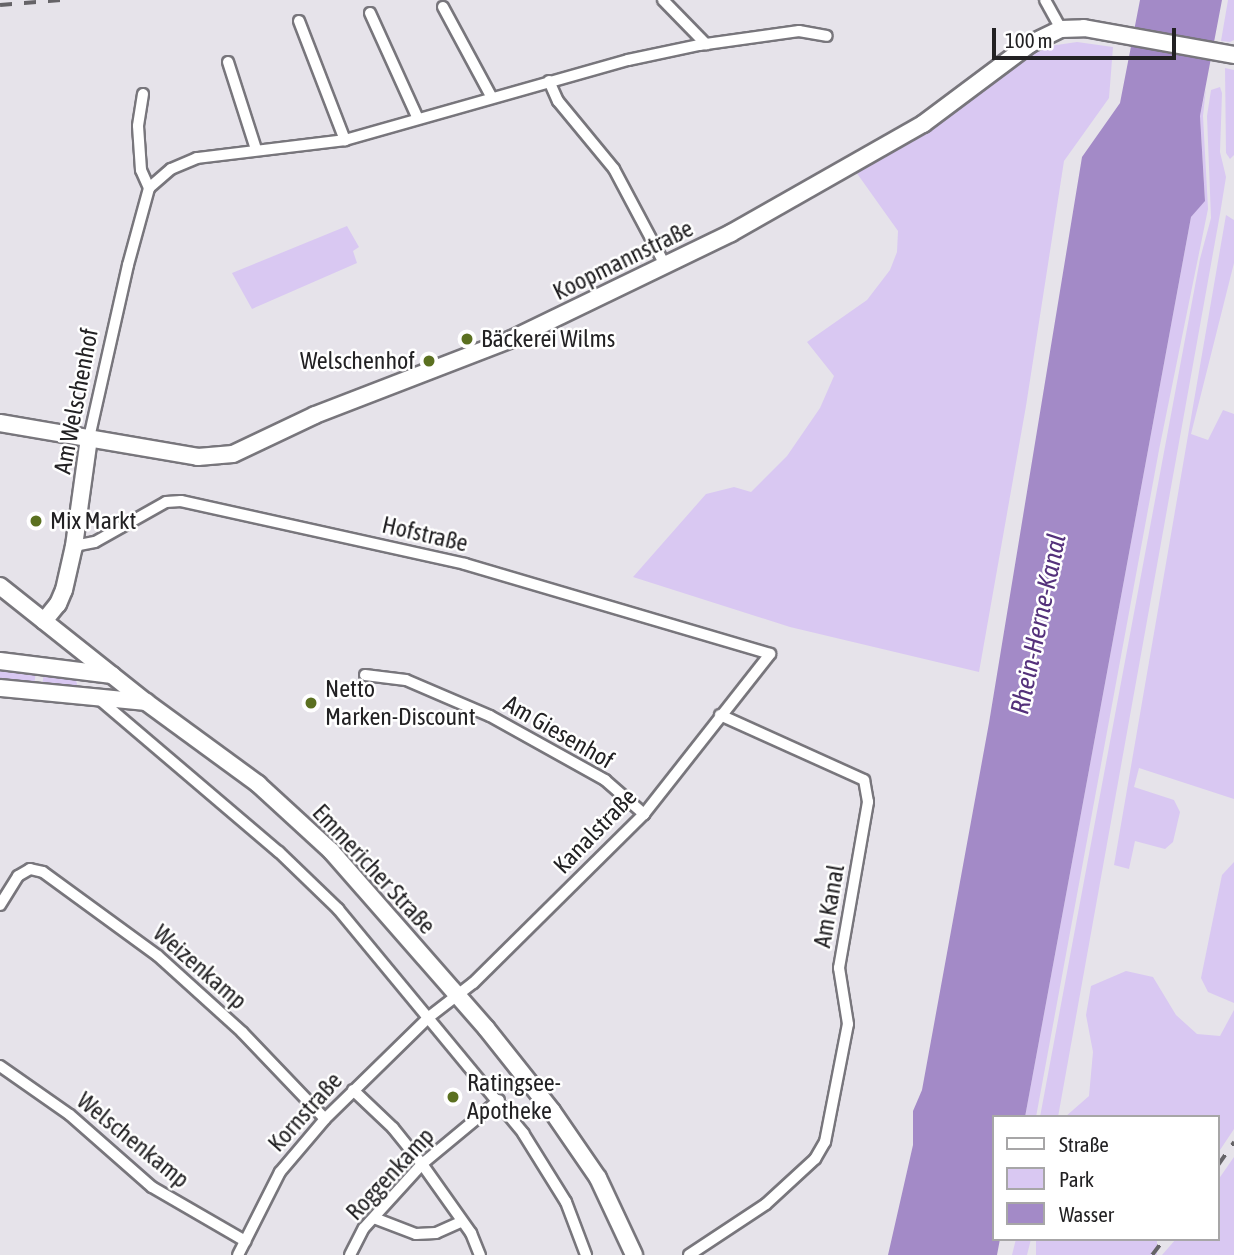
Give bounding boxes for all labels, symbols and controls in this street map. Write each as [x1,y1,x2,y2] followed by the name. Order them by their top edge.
[996,14,1180,58] scale bar
[1005,28,1053,52] text: 100 m
[548,214,698,306] street label: Koopmannstraße
[481,325,615,353] place label: Bäckerei Wilms
[48,326,104,476] street label: Am Welschenhof
[459,331,475,347] marker: Bäckerei Wilms
[300,347,415,375] place label: Welschenhof
[421,353,437,369] marker: Welschenhof
[50,507,136,535] place label: Mix Markt
[379,510,471,558] street label: Hofstraße
[28,513,44,529] marker: Mix Markt
[1005,531,1073,717] water label: Rhein-Herne-Kanal
[325,675,476,731] place label: Netto Marken-Discount
[499,689,619,775] street label: Am Giesenhof
[303,695,319,711] marker: Netto Marken-Discount
[548,783,642,879] street label: Kanalstraße
[307,798,441,940] street label: Emmericher Straße
[808,862,850,950] street label: Am Kanal
[147,919,253,1015] street label: Weizenkamp
[262,1066,348,1158] street label: Kornstraße
[467,1069,561,1125] place label: Ratingsee- Apotheke
[71,1086,195,1194] street label: Welschenkamp
[445,1089,461,1105] marker: Ratingsee- Apotheke
[992,1115,1220,1241] legend
[340,1122,440,1226] street label: Roggenkamp
[1059,1132,1109,1156] text: Straße
[1059,1167,1094,1191] text: Park
[1059,1202,1114,1226] text: Wasser

